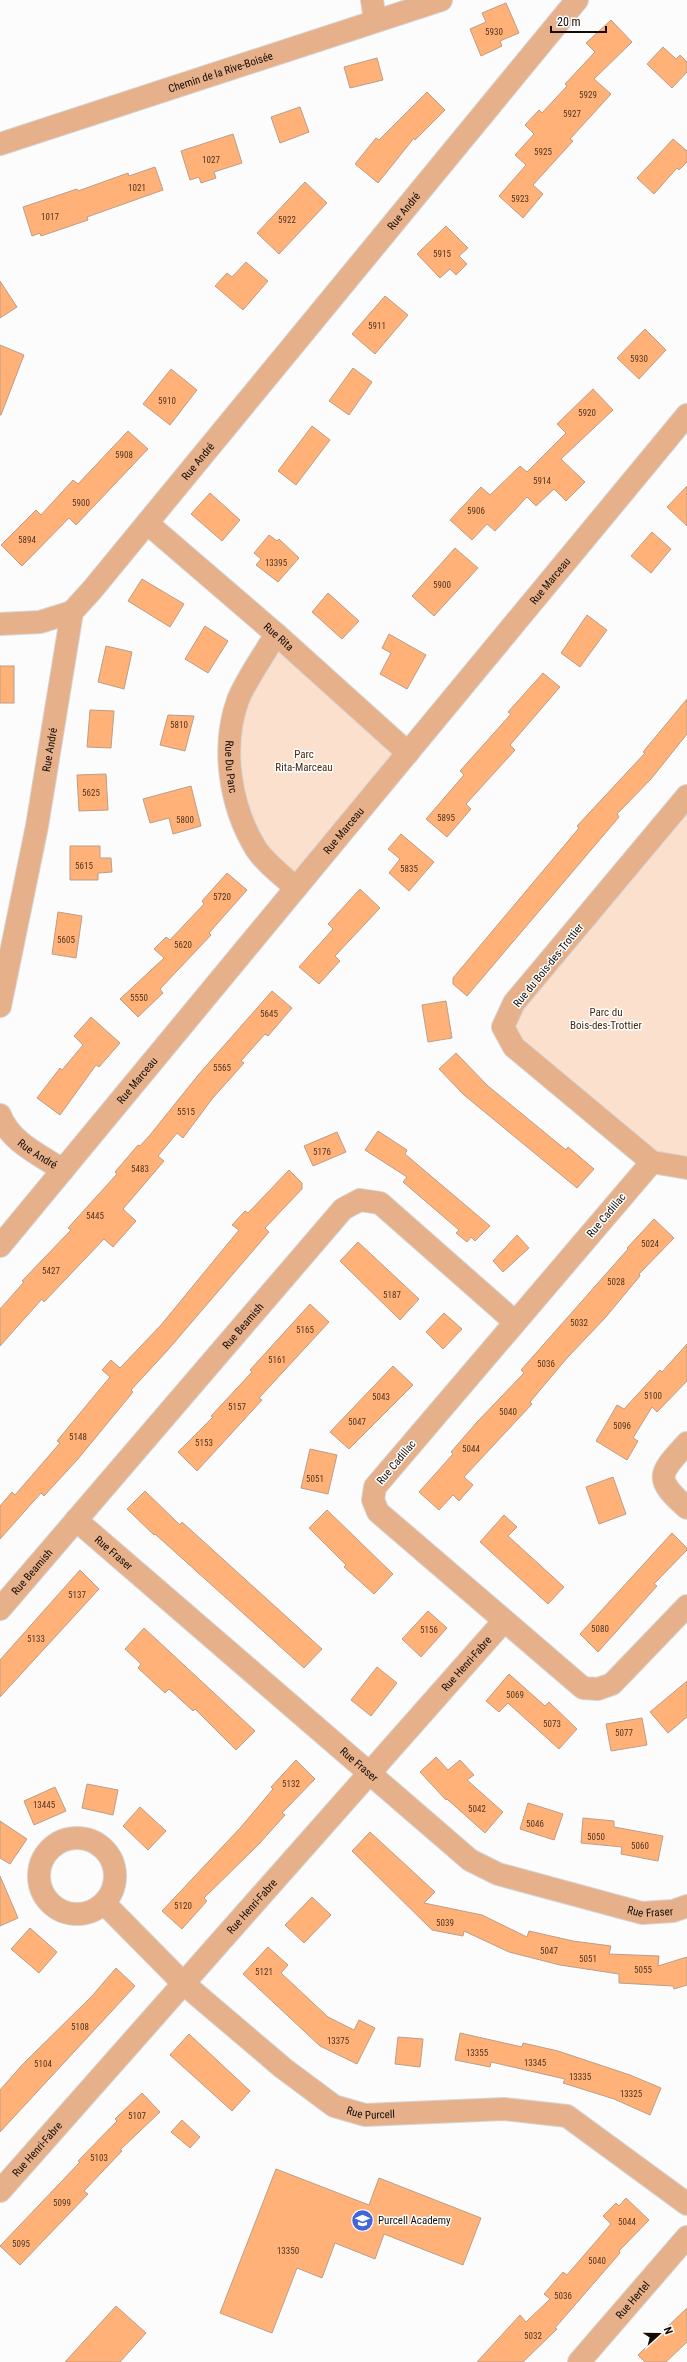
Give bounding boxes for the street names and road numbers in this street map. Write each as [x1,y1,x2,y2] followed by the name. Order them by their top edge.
[167,49,275,96] street label: Chemin de la Rive-Boisée
[385,190,423,233] street label: Rue André
[179,440,217,483] street label: Rue André
[527,555,573,607] street label: Rue Marceau
[261,620,296,654] street label: Rue Rita
[40,727,60,773] street label: Rue André
[222,740,240,794] street label: Rue Du Parc
[321,805,367,857] street label: Rue Marceau
[511,920,587,1010] street label: Rue du Bois-des-Trottier
[114,1055,160,1107] street label: Rue Marceau
[15,1137,59,1172] street label: Rue André
[584,1191,629,1240] street label: Rue Cadillac
[220,1301,267,1352] street label: Rue Beamish
[374,1438,419,1487] street label: Rue Cadillac
[92,1533,136,1573] street label: Rue Fraser
[9,1546,56,1598] street label: Rue Beamish
[439,1634,494,1694] street label: Rue Henri-Fabre
[337,1745,381,1785] street label: Rue Fraser
[224,1876,280,1937] street label: Rue Henri-Fabre
[626,1903,674,1920] street label: Rue Fraser
[345,2104,395,2122] street label: Rue Purcell
[10,2119,65,2180] street label: Rue Henri-Fabre
[613,2279,653,2322] street label: Rue Hertel

